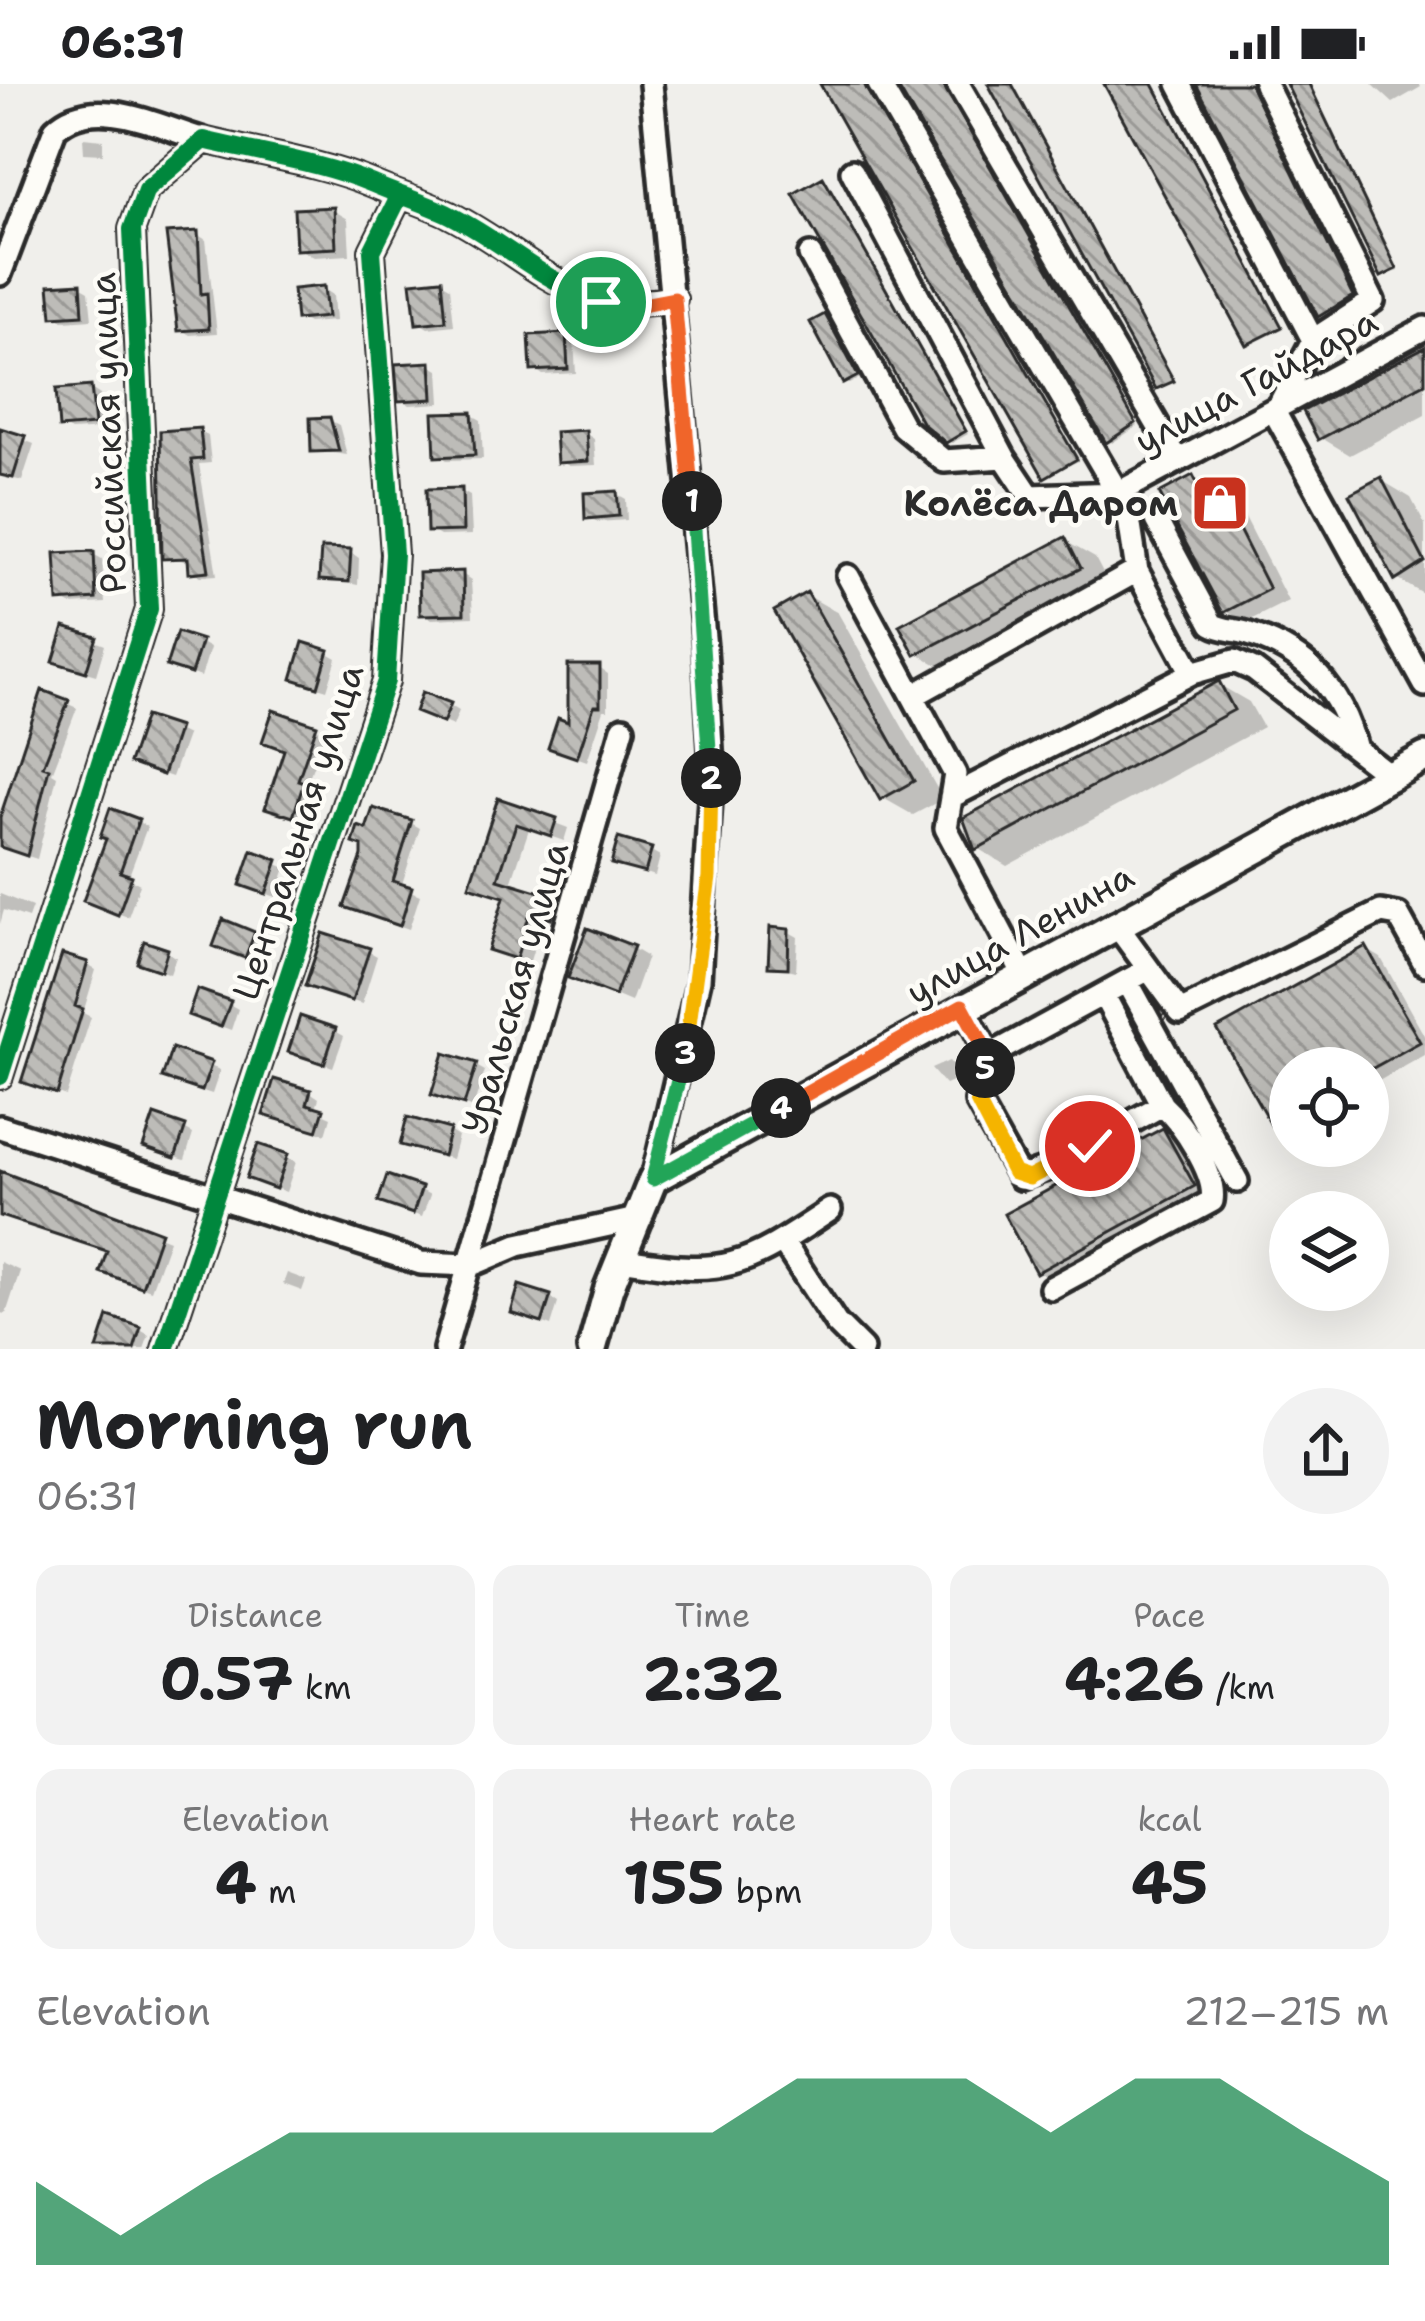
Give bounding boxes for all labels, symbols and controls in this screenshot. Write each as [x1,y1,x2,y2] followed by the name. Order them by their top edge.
[60,12,185,72] text: 06:31
[550,251,652,353] pin
[568,269,634,335] icon: arrive
[78,271,138,595] street label: Российская улица
[1126,296,1386,466] street label: улица Гайдара
[662,471,722,531] pin: 1
[1189,472,1251,534] shop icon: Колёса Даром
[684,478,700,523] text: 1
[903,479,1178,528] place label: Колёса Даром
[221,658,375,1006] street label: Центральная улица
[681,748,741,808] pin: 2
[699,755,723,800] text: 2
[450,836,580,1140] street label: Уральская улица
[898,851,1142,1017] street label: улица Ленина
[655,1023,715,1083] pin: 3
[673,1030,697,1075] text: 3
[955,1038,1015,1098] pin: 5
[975,1045,995,1090] text: 5
[1269,1047,1389,1311] map controls
[1269,1047,1389,1167] button: locate
[751,1078,811,1138] pin: 4
[769,1085,793,1130] text: 4
[1039,1095,1141,1197] pin
[1057,1113,1123,1179] icon: check
[1269,1191,1389,1311] button: layers
[36,1381,472,1469] text: Morning run
[1263,1388,1389,1514] button: share
[36,1470,139,1522] text: 06:31
[188,1593,323,1638] text: Distance
[675,1593,750,1638] text: Time
[1133,1593,1206,1638] text: Pace
[159,1638,294,1718] text: 0.57
[642,1638,783,1718] text: 2:32
[1064,1638,1205,1718] text: 4:26
[294,1665,352,1710] text: km
[1205,1665,1275,1710] text: /km
[182,1797,329,1842] text: Elevation
[628,1797,797,1842] text: Heart rate
[1137,1797,1202,1842] text: kcal
[215,1842,257,1922] text: 4
[623,1842,724,1922] text: 155
[1131,1842,1208,1922] text: 45
[257,1869,296,1914] text: m
[724,1869,802,1914] text: bpm
[36,1985,211,2037] text: Elevation
[1183,1985,1389,2037] text: 212–215 m

